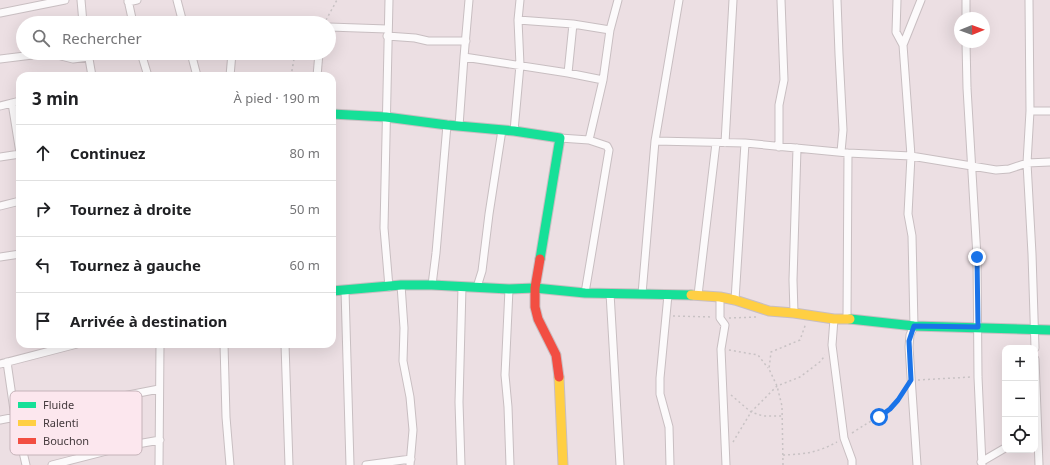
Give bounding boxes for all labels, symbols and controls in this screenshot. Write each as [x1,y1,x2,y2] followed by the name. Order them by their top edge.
[954,12,990,48] north arrow
[16,16,336,60] search box
[30,27,52,49] icon: search
[62,28,142,48] text: Rechercher
[32,87,79,110] text: 3 min
[234,89,320,107] text: À pied · 190 m
[32,142,54,164] icon: ahead
[70,143,145,163] text: Continuez
[290,144,320,162] text: 80 m
[32,198,54,220] icon: right
[70,199,191,219] text: Tournez à droite
[290,200,320,218] text: 50 m
[968,248,986,266] route end
[32,254,54,276] icon: left
[70,255,201,275] text: Tournez à gauche
[290,256,320,274] text: 60 m
[32,310,54,332] icon: arrive
[70,311,227,331] text: Arrivée à destination
[1002,345,1038,453] map controls
[1002,345,1038,381] button: +
[1002,381,1038,417] button: −
[10,391,142,455] legend
[43,397,74,412] text: Fluide
[870,408,888,426] route start
[43,415,79,430] text: Ralenti
[1002,417,1038,453] button: locate
[43,433,89,448] text: Bouchon

